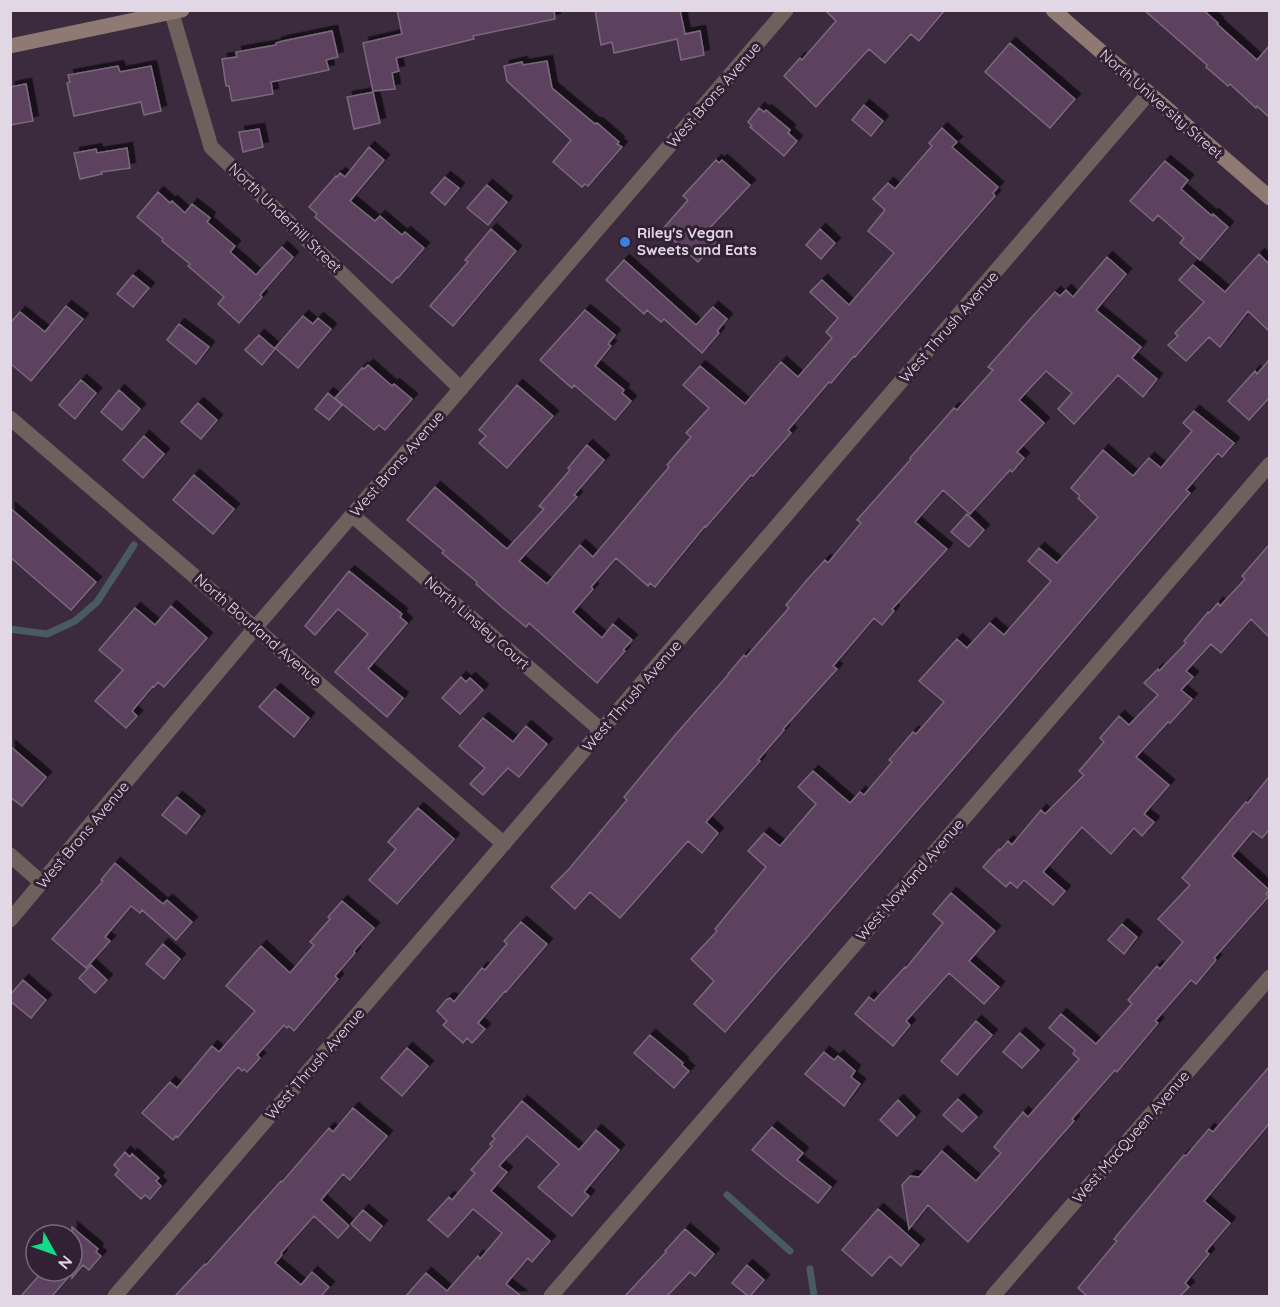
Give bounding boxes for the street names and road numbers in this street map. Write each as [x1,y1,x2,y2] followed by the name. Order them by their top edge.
[662,38,765,152] street label: West Brons Avenue
[1096,45,1227,162] street label: North University Street
[225,159,346,277] street label: North Underhill Street
[895,267,1002,386] street label: West Thrush Avenue
[345,407,448,521] street label: West Brons Avenue
[191,569,326,690] street label: North Bourland Avenue
[421,572,534,673] street label: North Linsley Court
[578,636,685,755] street label: West Thrush Avenue
[32,777,133,892] street label: West Brons Avenue
[851,815,968,945] street label: West Nowland Avenue
[261,1004,368,1123] street label: West Thrush Avenue
[1068,1067,1193,1207] street label: West MacQueen Avenue

